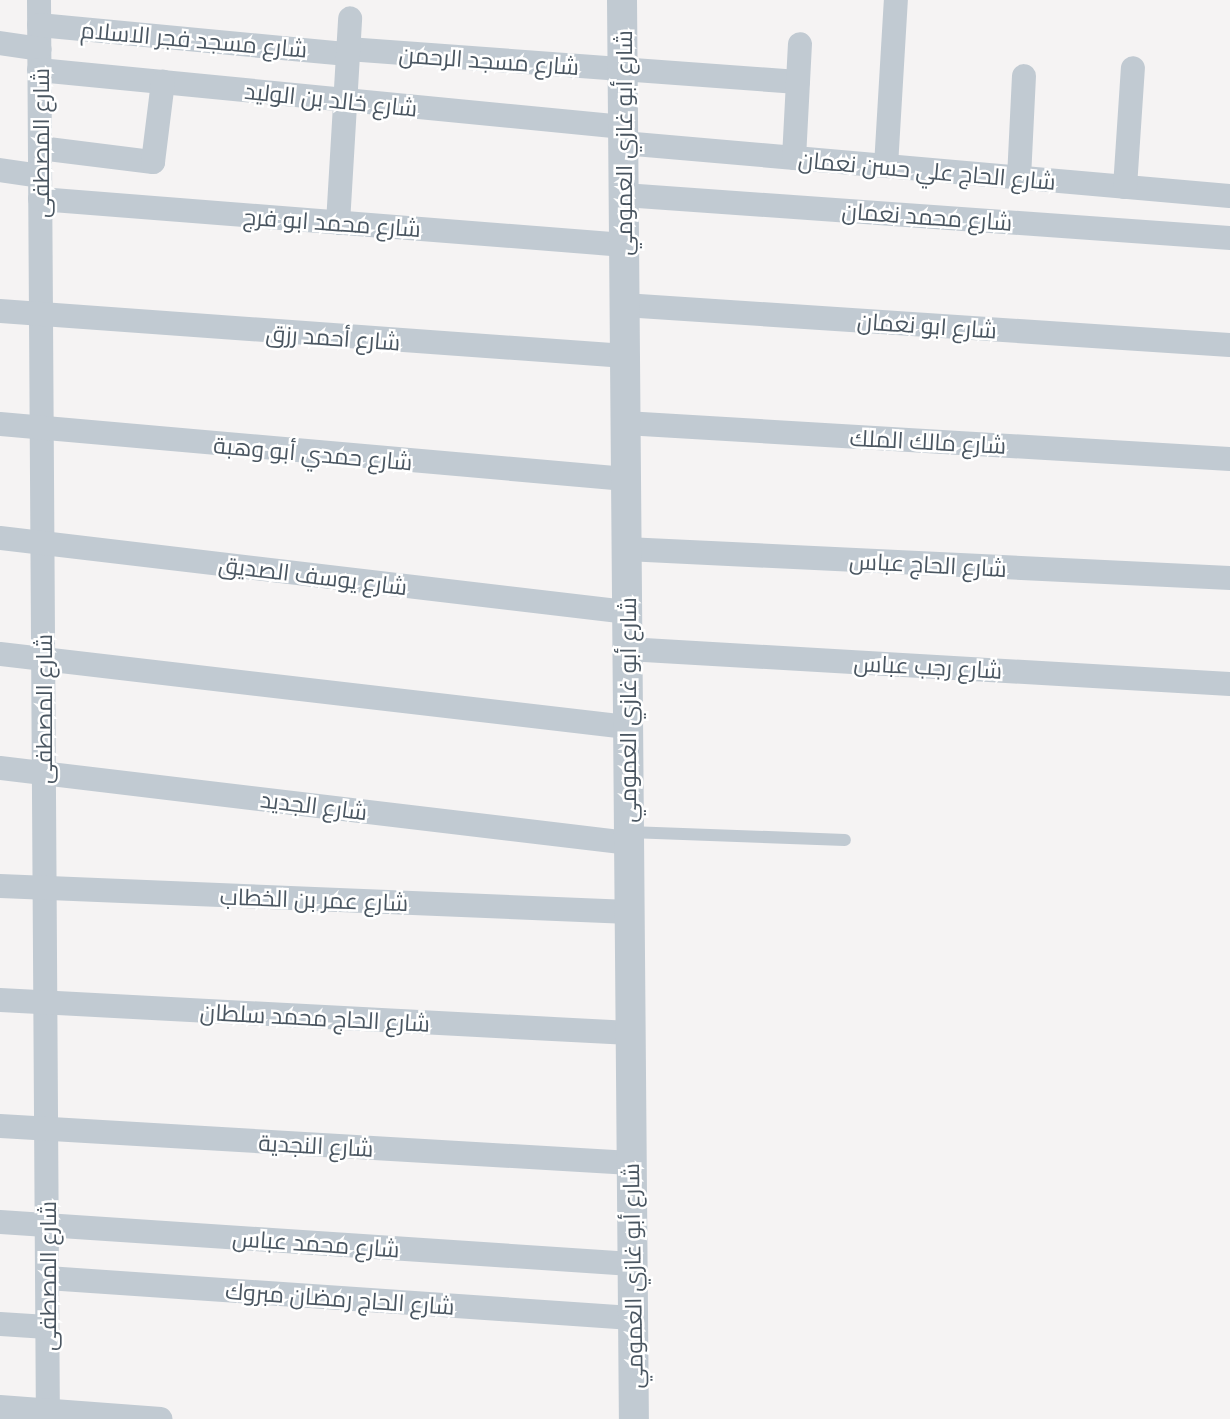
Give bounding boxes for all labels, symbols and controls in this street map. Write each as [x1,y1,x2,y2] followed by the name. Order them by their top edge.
[80,15,308,63] street label: شارع مسجد فجر الاسلام
[609,30,637,256] street label: شارع أبو غازي العمومي
[398,40,580,80] street label: شارع مسجد الرحمن
[26,68,54,218] street label: شارع المصطفى
[243,76,419,122] street label: شارع خالد بن الوليد
[797,145,1057,195] street label: شارع الحاج علي حسن نعمان
[841,196,1013,236] street label: شارع محمد نعمان
[242,202,422,242] street label: شارع محمد ابو فرج
[856,306,998,344] street label: شارع ابو نعمان
[265,319,401,355] street label: شارع أحمد رزق
[849,423,1007,459] street label: شارع مالك الملك
[212,431,414,475] street label: شارع حمدي أبو وهبة
[849,546,1007,582] street label: شارع الحاج عباس
[217,550,409,600] street label: شارع يوسف الصديق
[613,597,641,823] street label: شارع أبو غازي العمومي
[29,634,57,784] street label: شارع المصطفى
[853,648,1003,684] street label: شارع رجب عباس
[259,785,369,825] street label: شارع الجديد
[219,882,409,916] street label: شارع عمر بن الخطاب
[199,997,431,1037] street label: شارع الحاج محمد سلطان
[258,1128,374,1162] street label: شارع النجدية
[616,1163,648,1389] street label: شارع أبو غازي العمومي
[33,1201,61,1351] street label: شارع المصطفى
[231,1223,401,1263] street label: شارع محمد عباس
[224,1276,456,1320] street label: شارع الحاج رمضان مبروك

